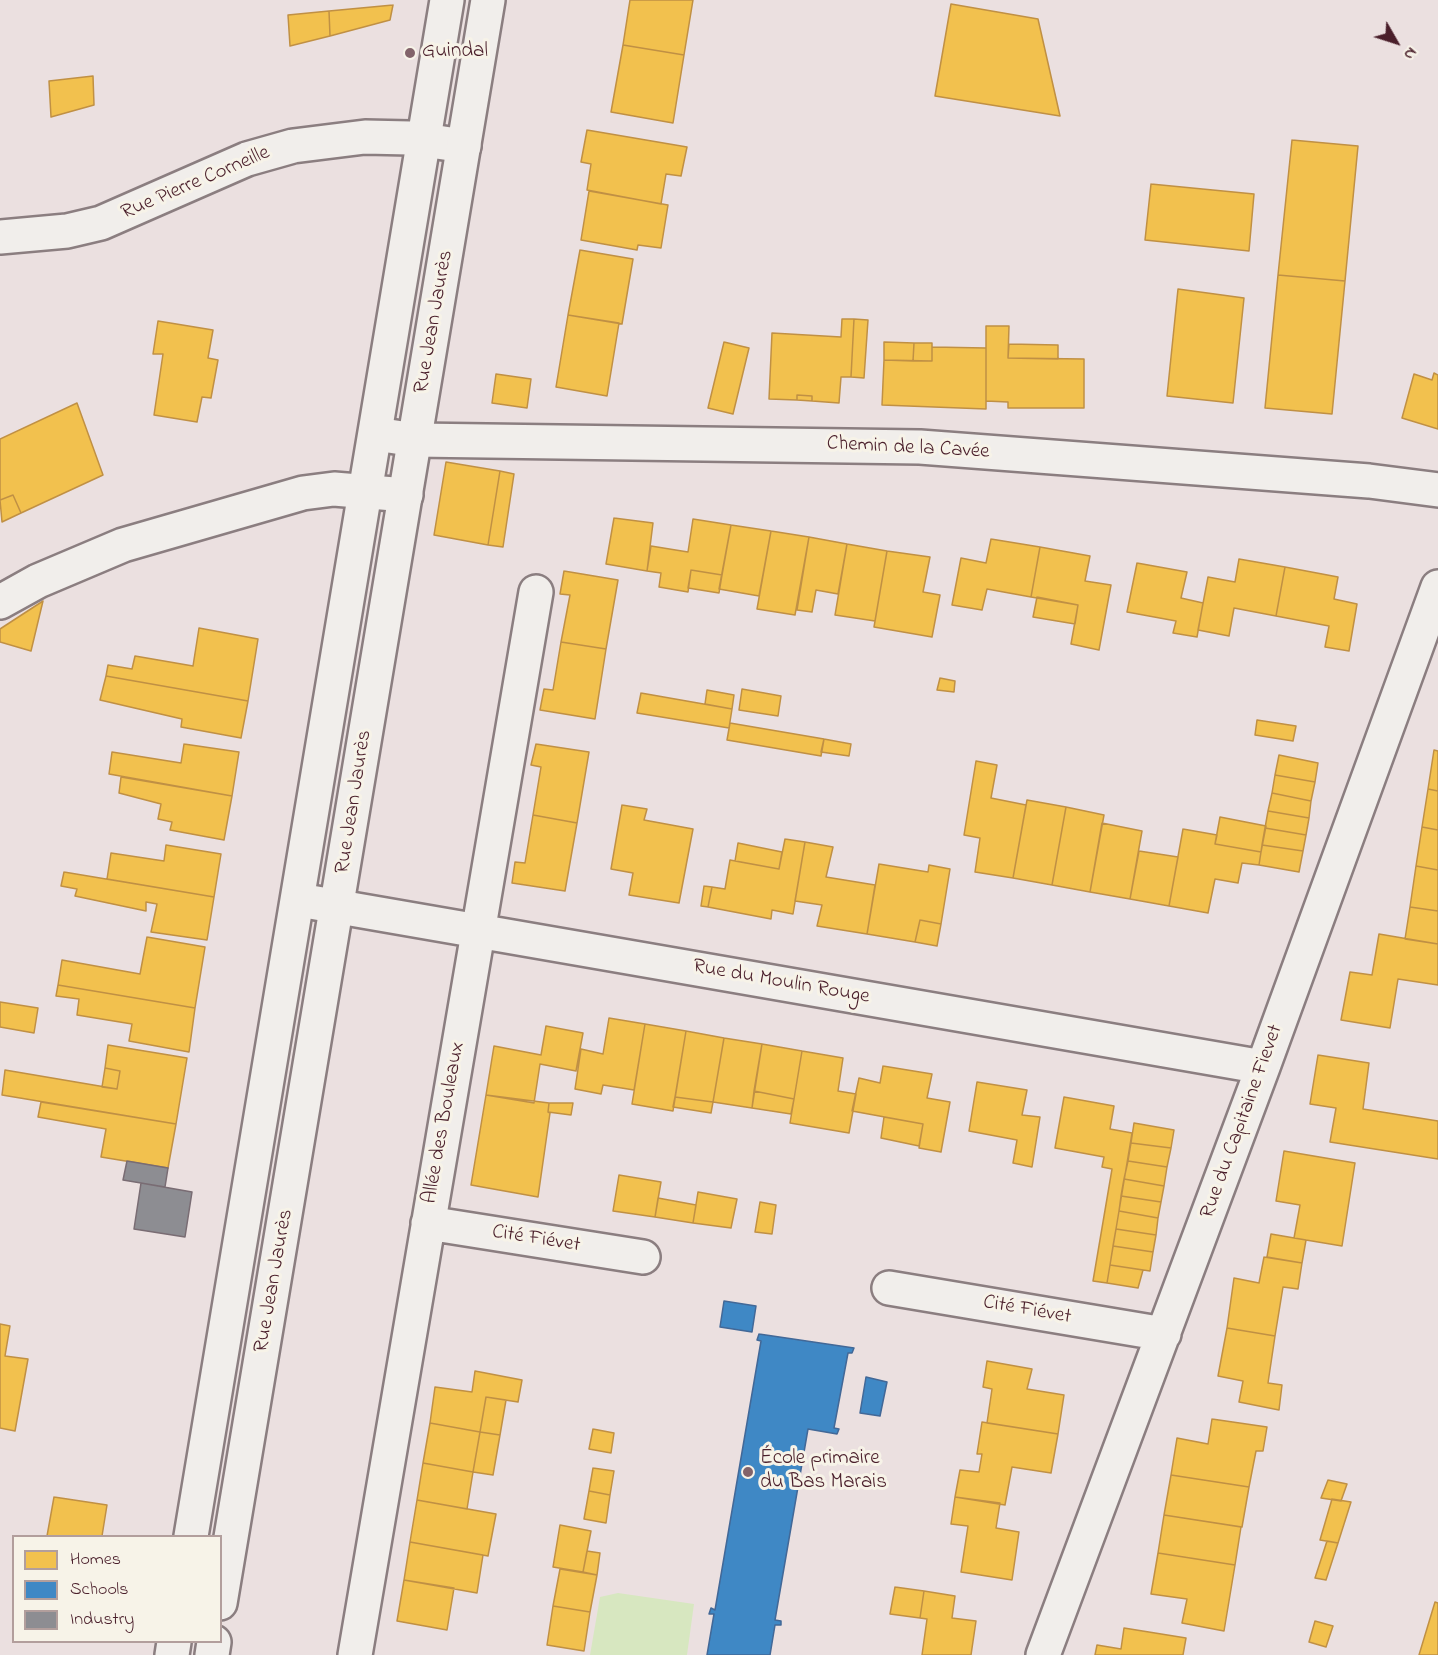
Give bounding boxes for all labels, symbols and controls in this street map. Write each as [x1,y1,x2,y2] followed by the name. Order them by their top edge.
[1366,12,1426,72] north arrow
[422,40,488,66] place label: Guindal
[1397,42,1423,65] text: N
[403,46,417,60] marker: Guindal
[118,141,274,227] street label: Rue Pierre Corneille
[410,248,460,396] street label: Rue Jean Jaurès
[826,432,990,466] street label: Chemin de la Cavée
[331,728,379,876] street label: Rue Jean Jaurès
[691,955,871,1011] street label: Rue du Moulin Rouge
[1196,1022,1290,1222] street label: Rue du Capitaine Fievet
[418,1040,472,1206] street label: Allée des Bouleaux
[250,1207,300,1355] street label: Rue Jean Jaurès
[490,1221,582,1259] street label: Cité Fiévet
[981,1291,1073,1331] street label: Cité Fiévet
[760,1447,887,1497] place label: École primaire du Bas Marais
[741,1465,755,1479] marker: École primaire du Bas Marais
[12,1535,222,1643] legend
[70,1547,121,1573] text: Homes
[70,1577,128,1603] text: Schools
[70,1607,134,1633] text: Industry

